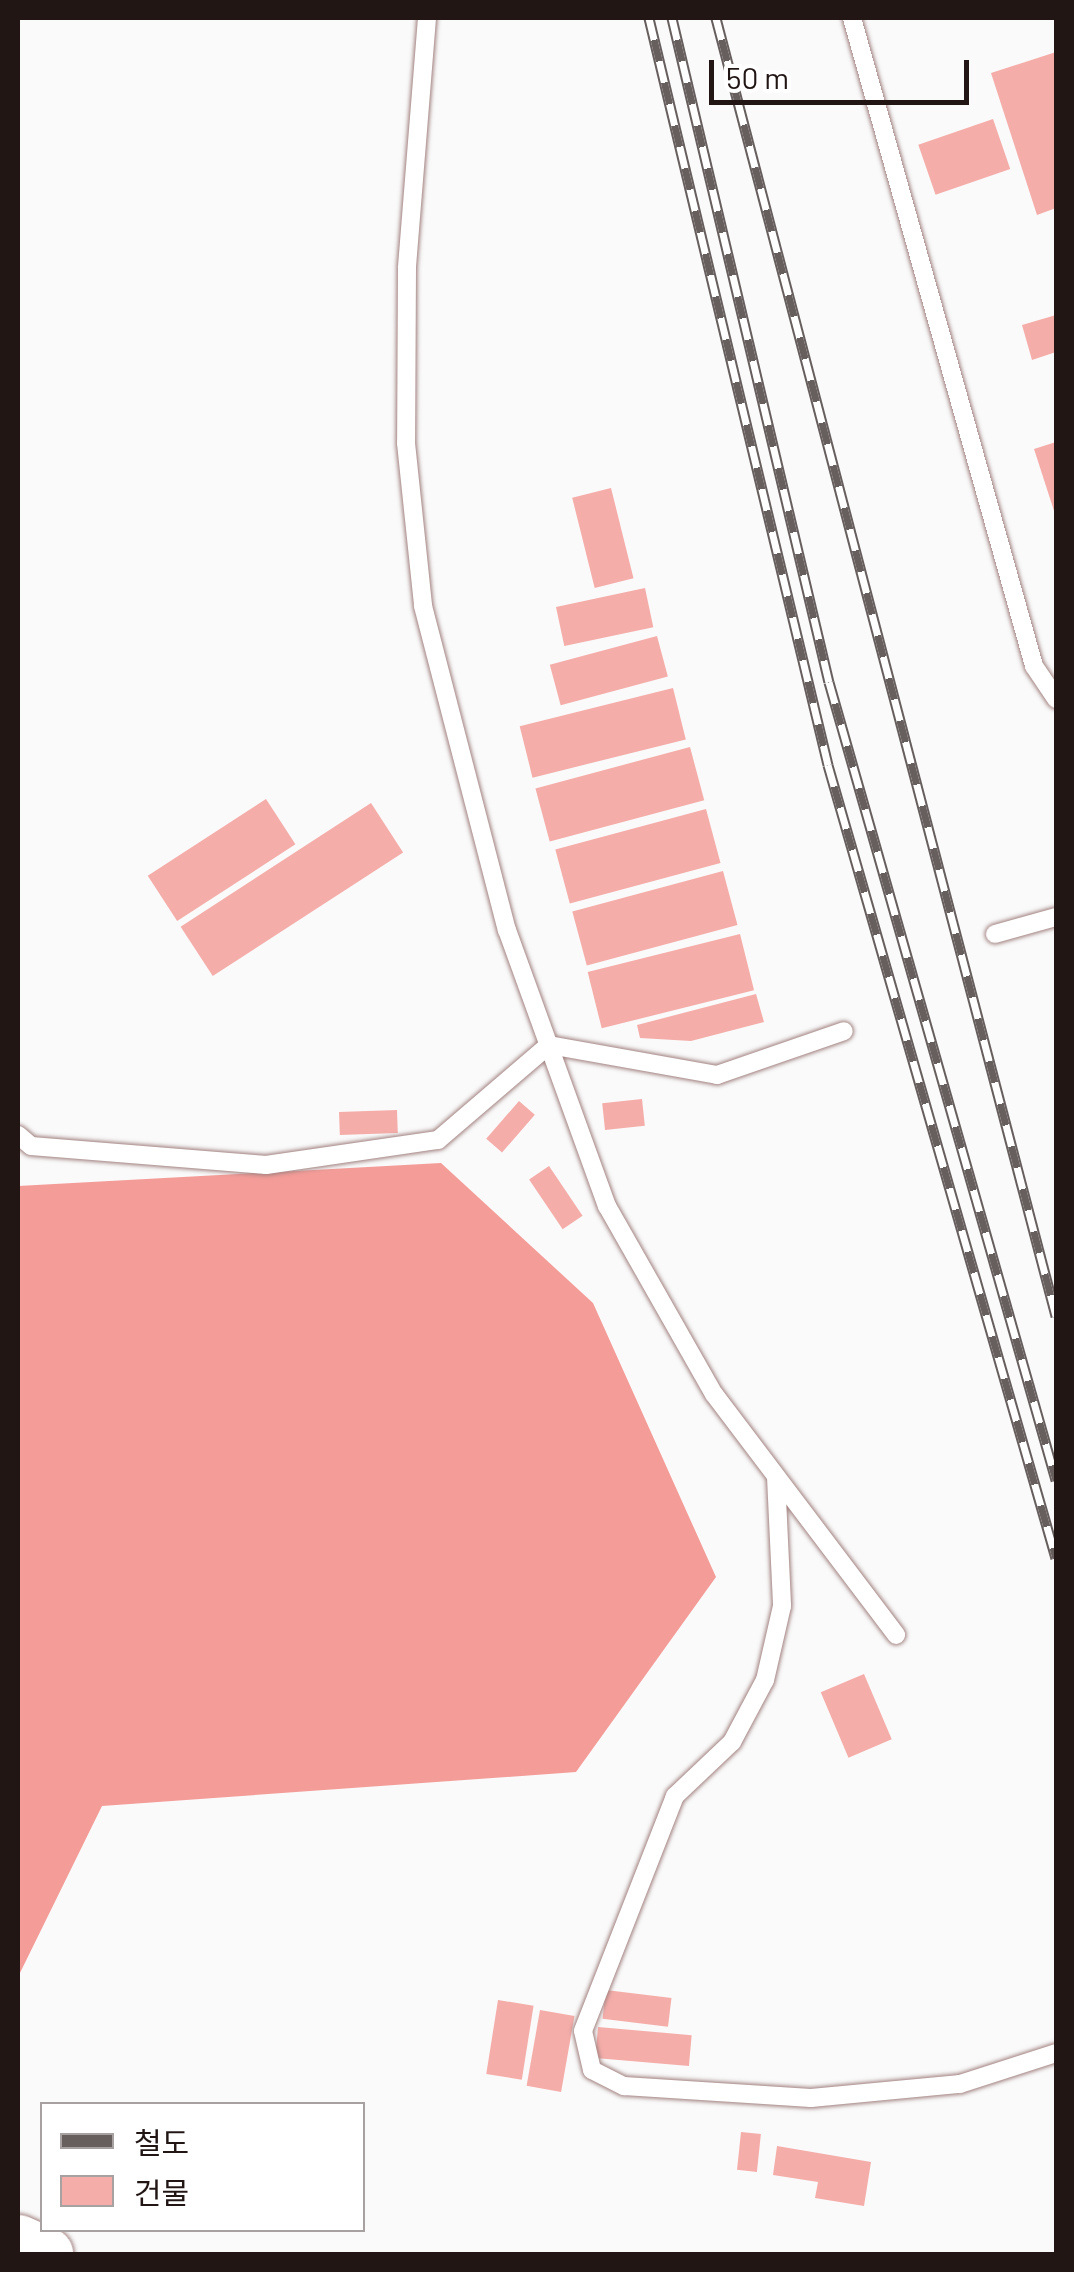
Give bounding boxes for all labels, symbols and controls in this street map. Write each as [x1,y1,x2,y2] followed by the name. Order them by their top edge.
[714,40,974,102] scale bar
[726,59,789,95] text: 50 m
[40,2102,365,2232] legend
[134,2124,189,2160] text: 철도
[134,2174,189,2210] text: 건물

